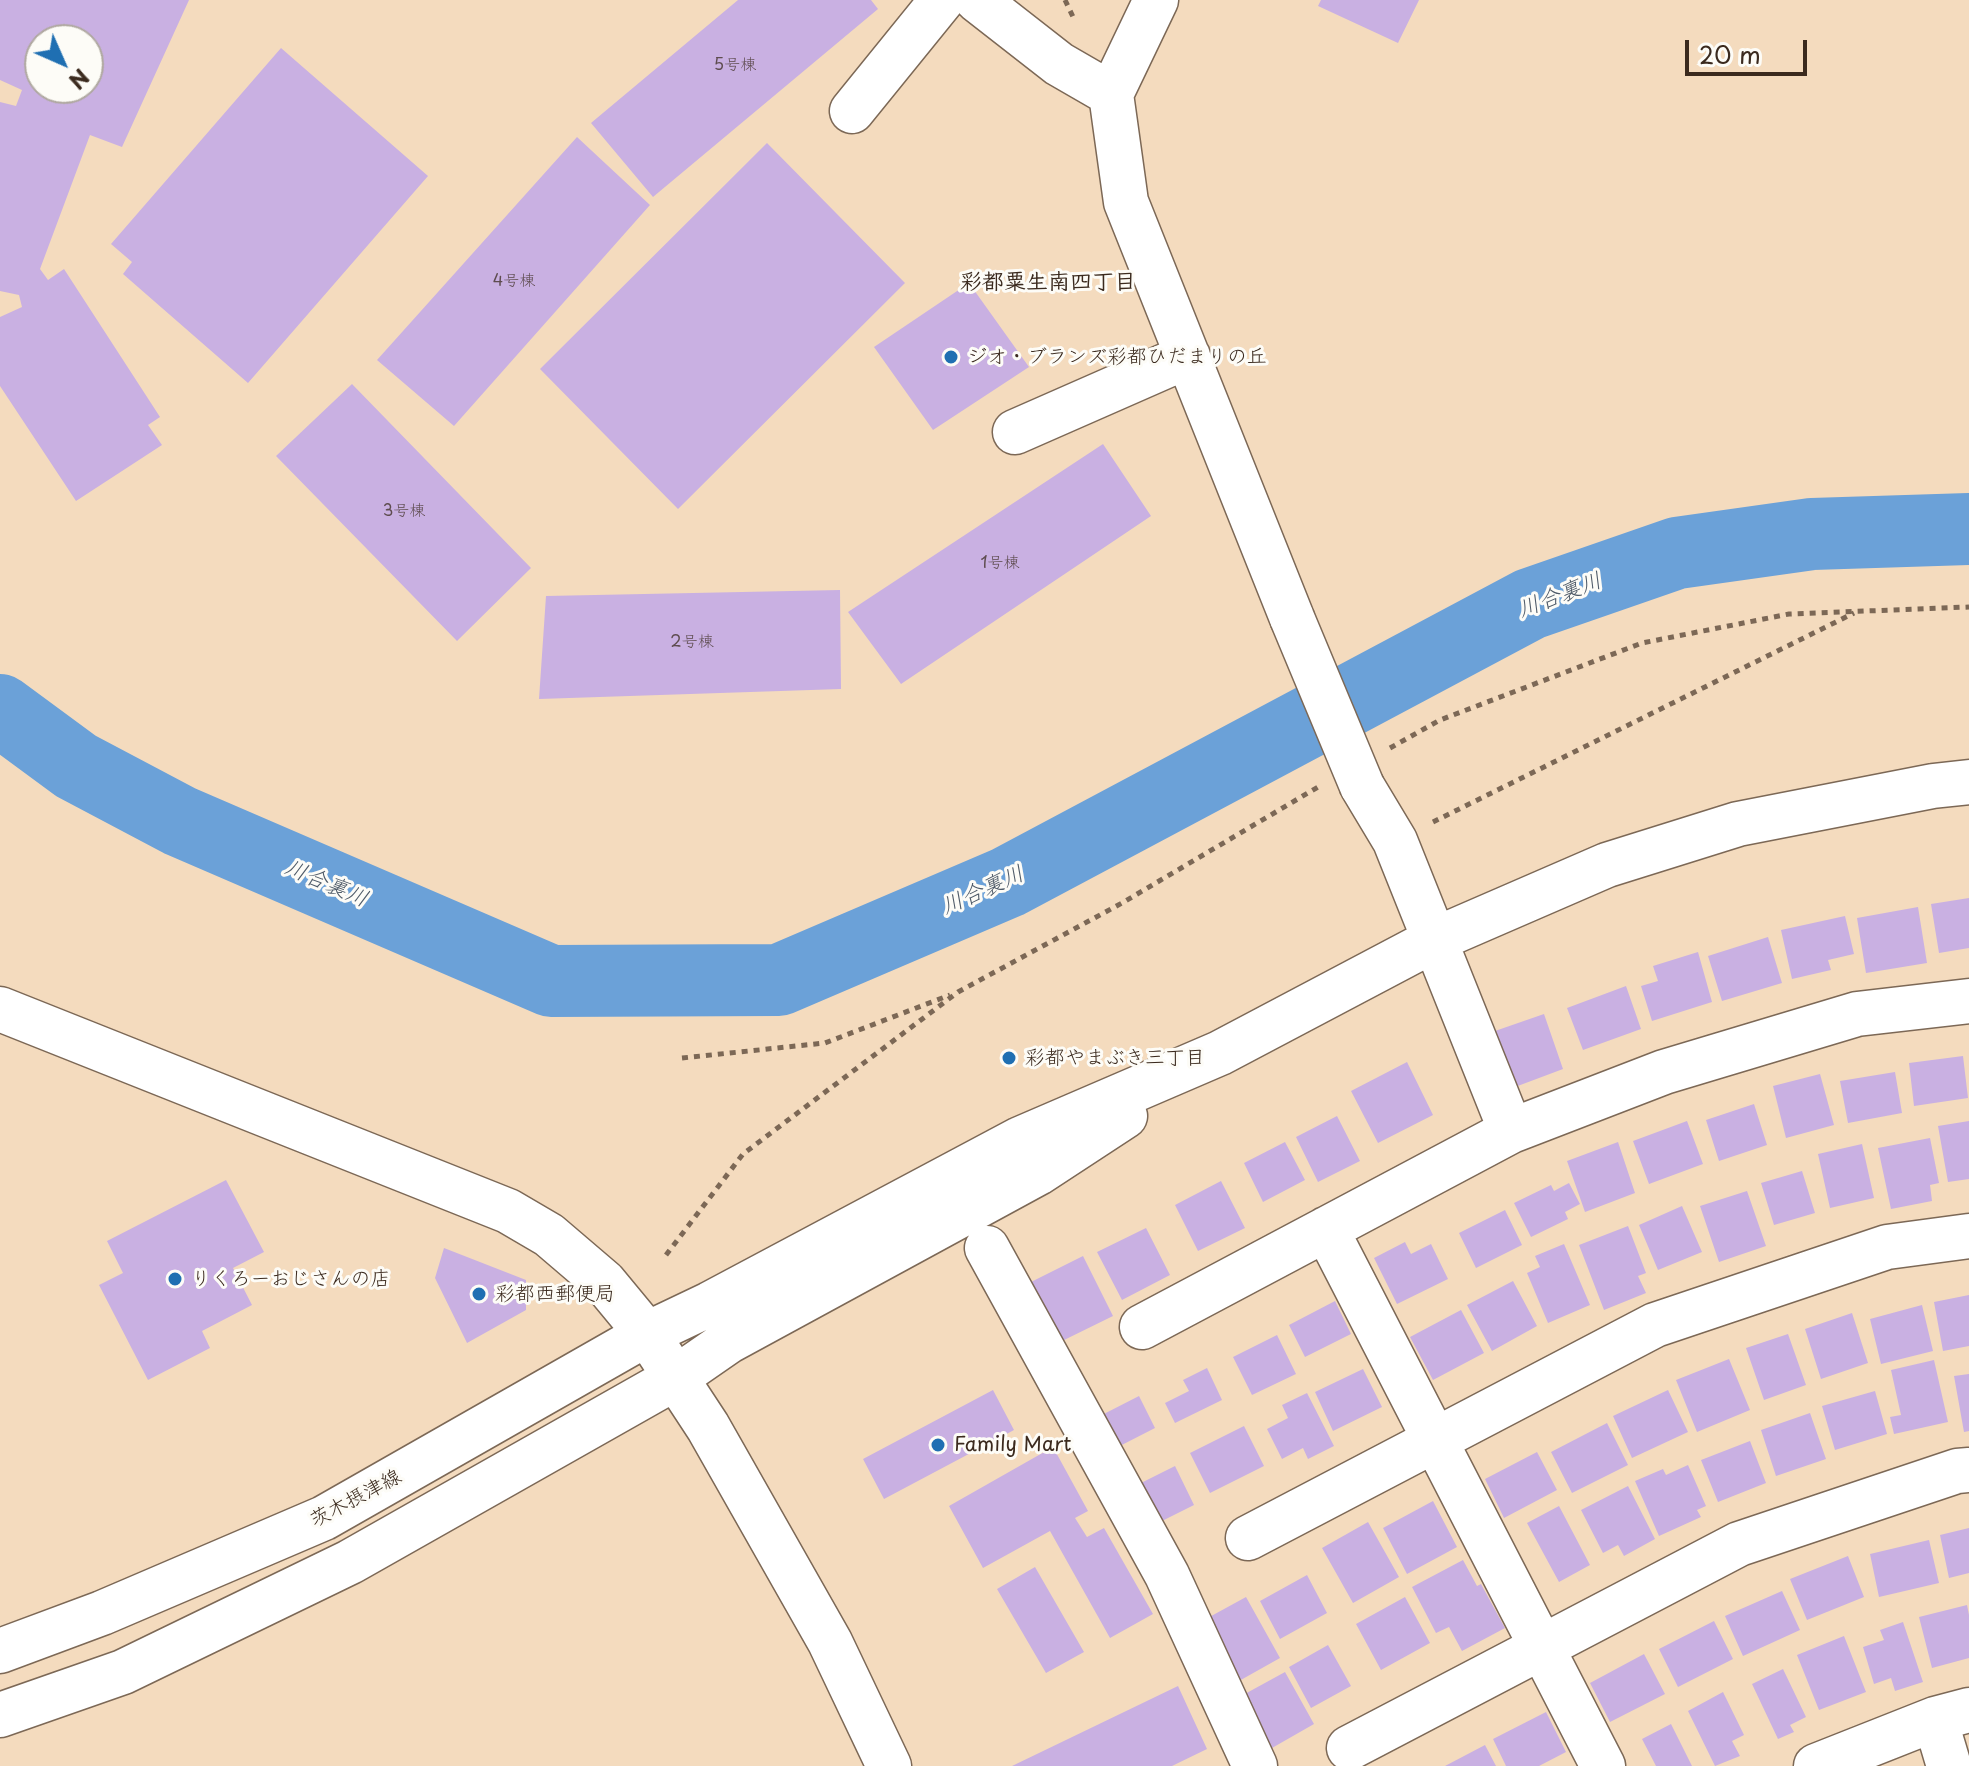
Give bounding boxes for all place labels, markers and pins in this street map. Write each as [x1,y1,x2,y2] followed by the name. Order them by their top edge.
[967,345,1267,369] place label: ジオ・ブランズ彩都ひだまりの丘
[942,348,960,366] marker: ジオ・ブランズ彩都ひだまりの丘
[1025,1046,1205,1070] place label: 彩都やまぶき三丁目
[1000,1049,1018,1067] marker: 彩都やまぶき三丁目
[191,1267,391,1291] place label: りくろーおじさんの店
[166,1270,184,1288] marker: りくろーおじさんの店
[495,1282,615,1306] place label: 彩都西郵便局
[470,1285,488,1303] marker: 彩都西郵便局
[954,1433,1071,1457] place label: Family Mart
[929,1436,947,1454] marker: Family Mart

